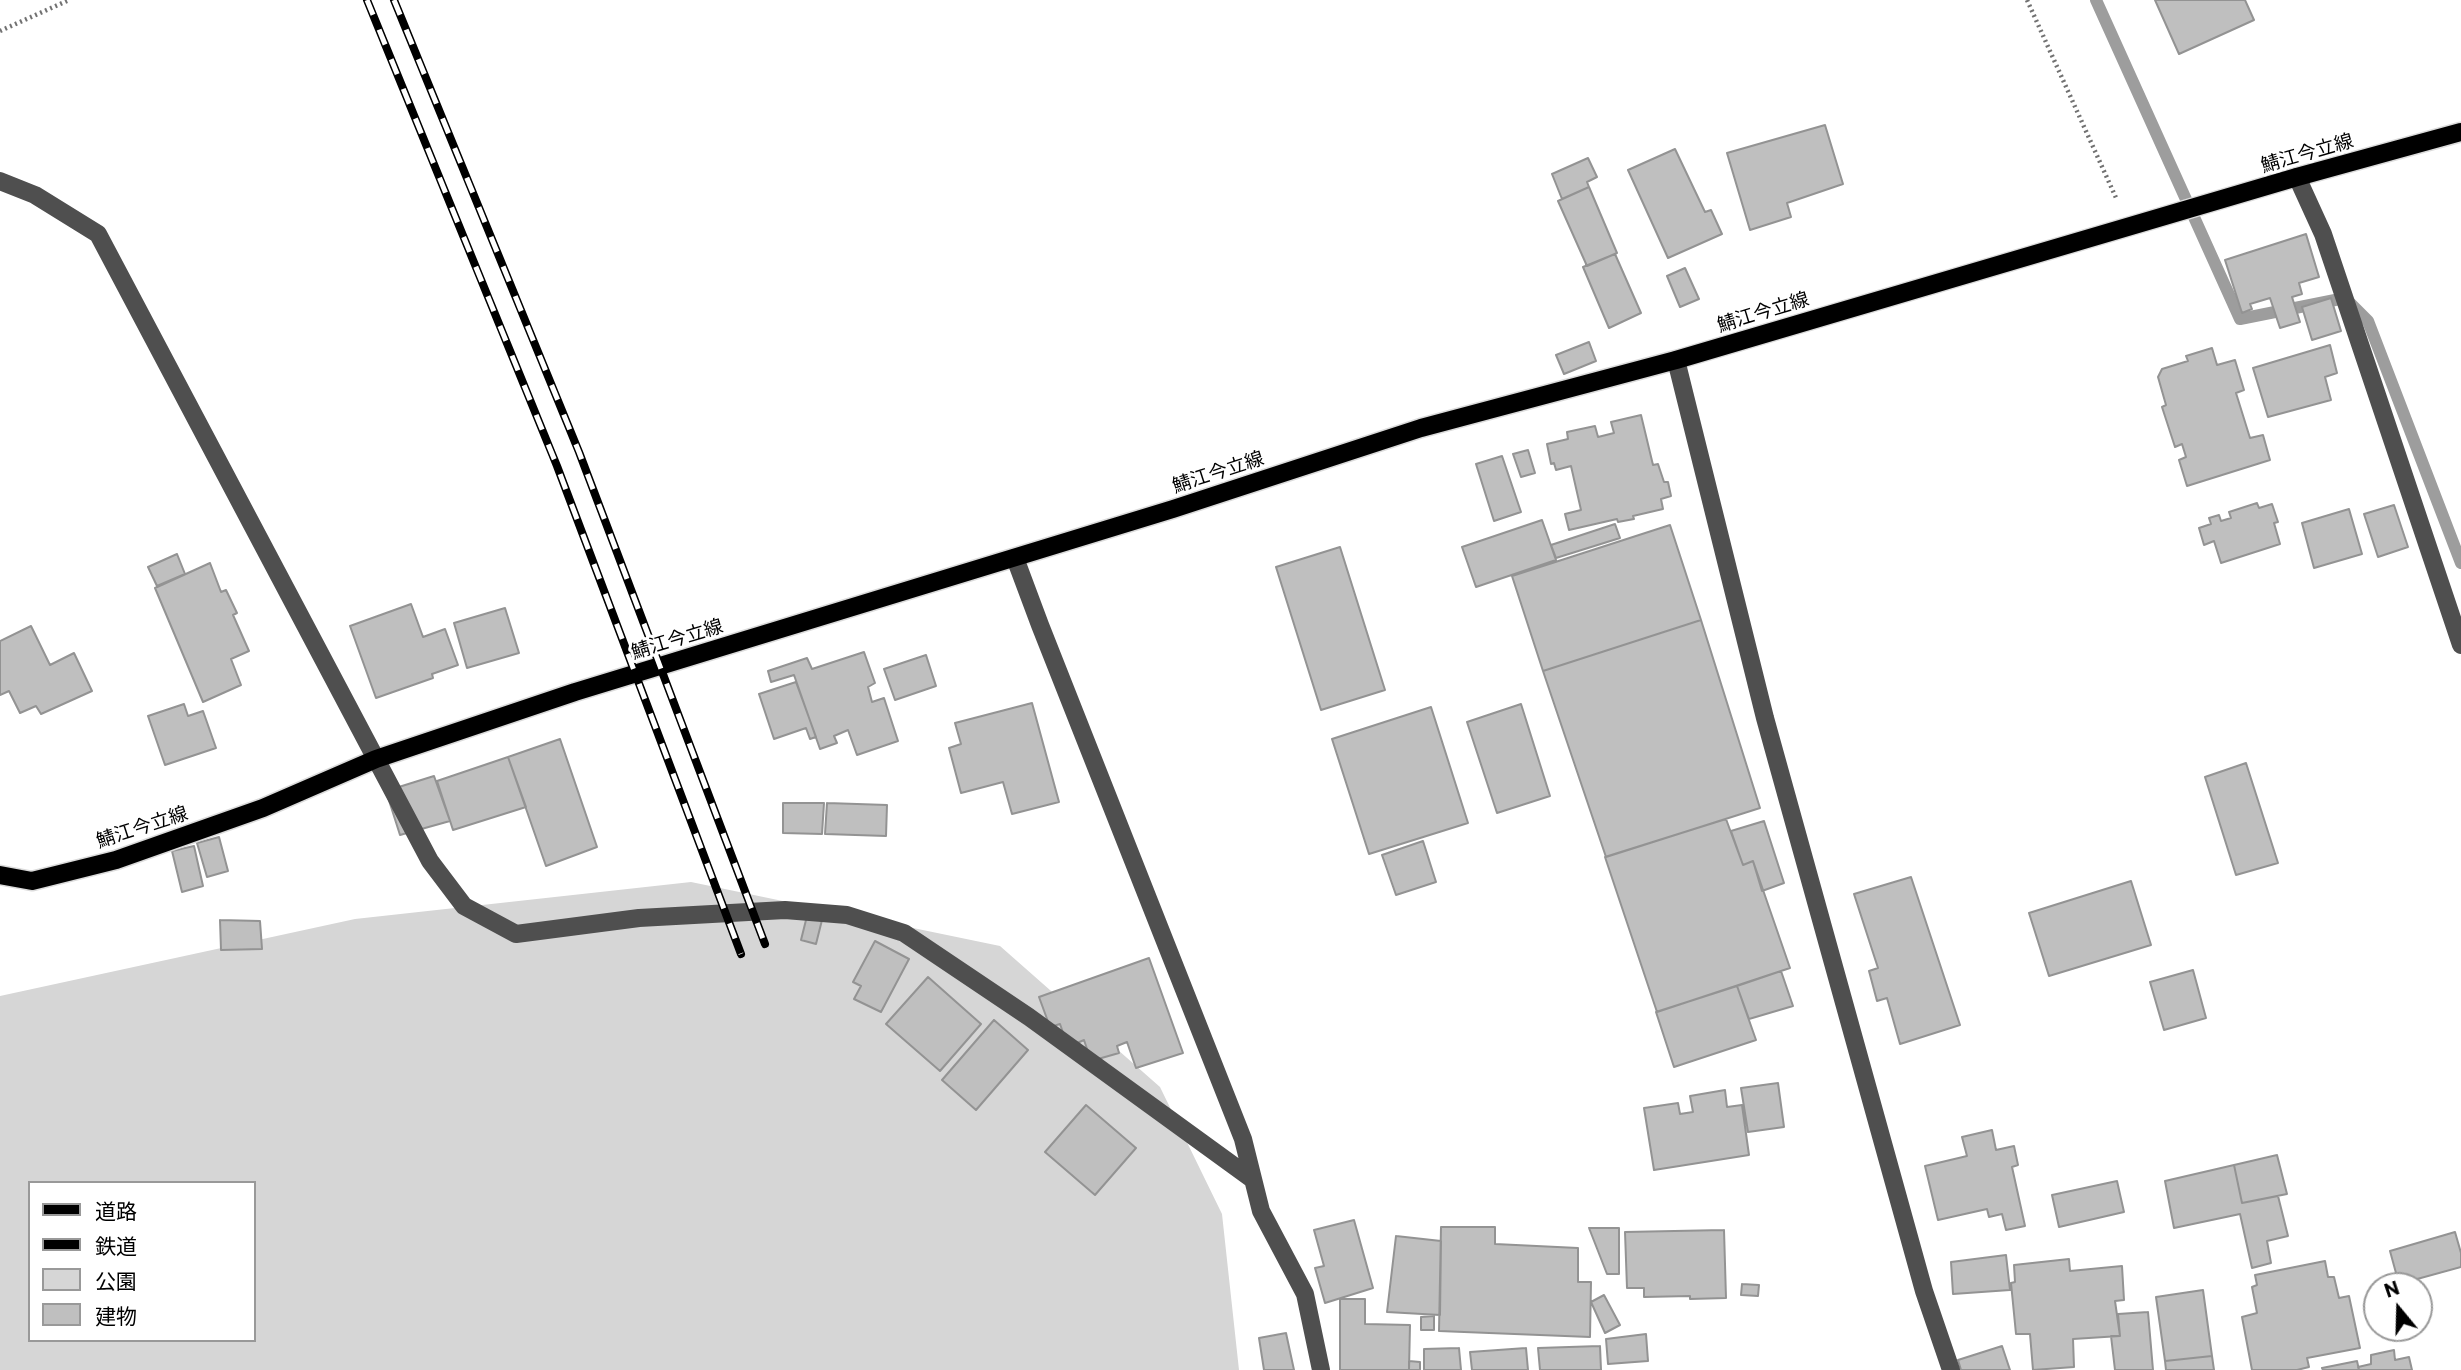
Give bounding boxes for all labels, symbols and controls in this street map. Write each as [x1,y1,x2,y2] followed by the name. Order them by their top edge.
[2258,129,2356,177] street label: 鯖江今立線
[1714,287,1812,337] street label: 鯖江今立線
[1169,446,1267,498] street label: 鯖江今立線
[628,614,726,664] street label: 鯖江今立線
[93,801,191,853] street label: 鯖江今立線
[28,1181,256,1342] legend
[95,1198,137,1223] text: 道路
[95,1233,137,1258] text: 鉄道
[95,1268,137,1293] text: 公園
[2363,1272,2433,1342] north arrow
[2381,1275,2402,1302] text: N
[95,1303,137,1328] text: 建物

